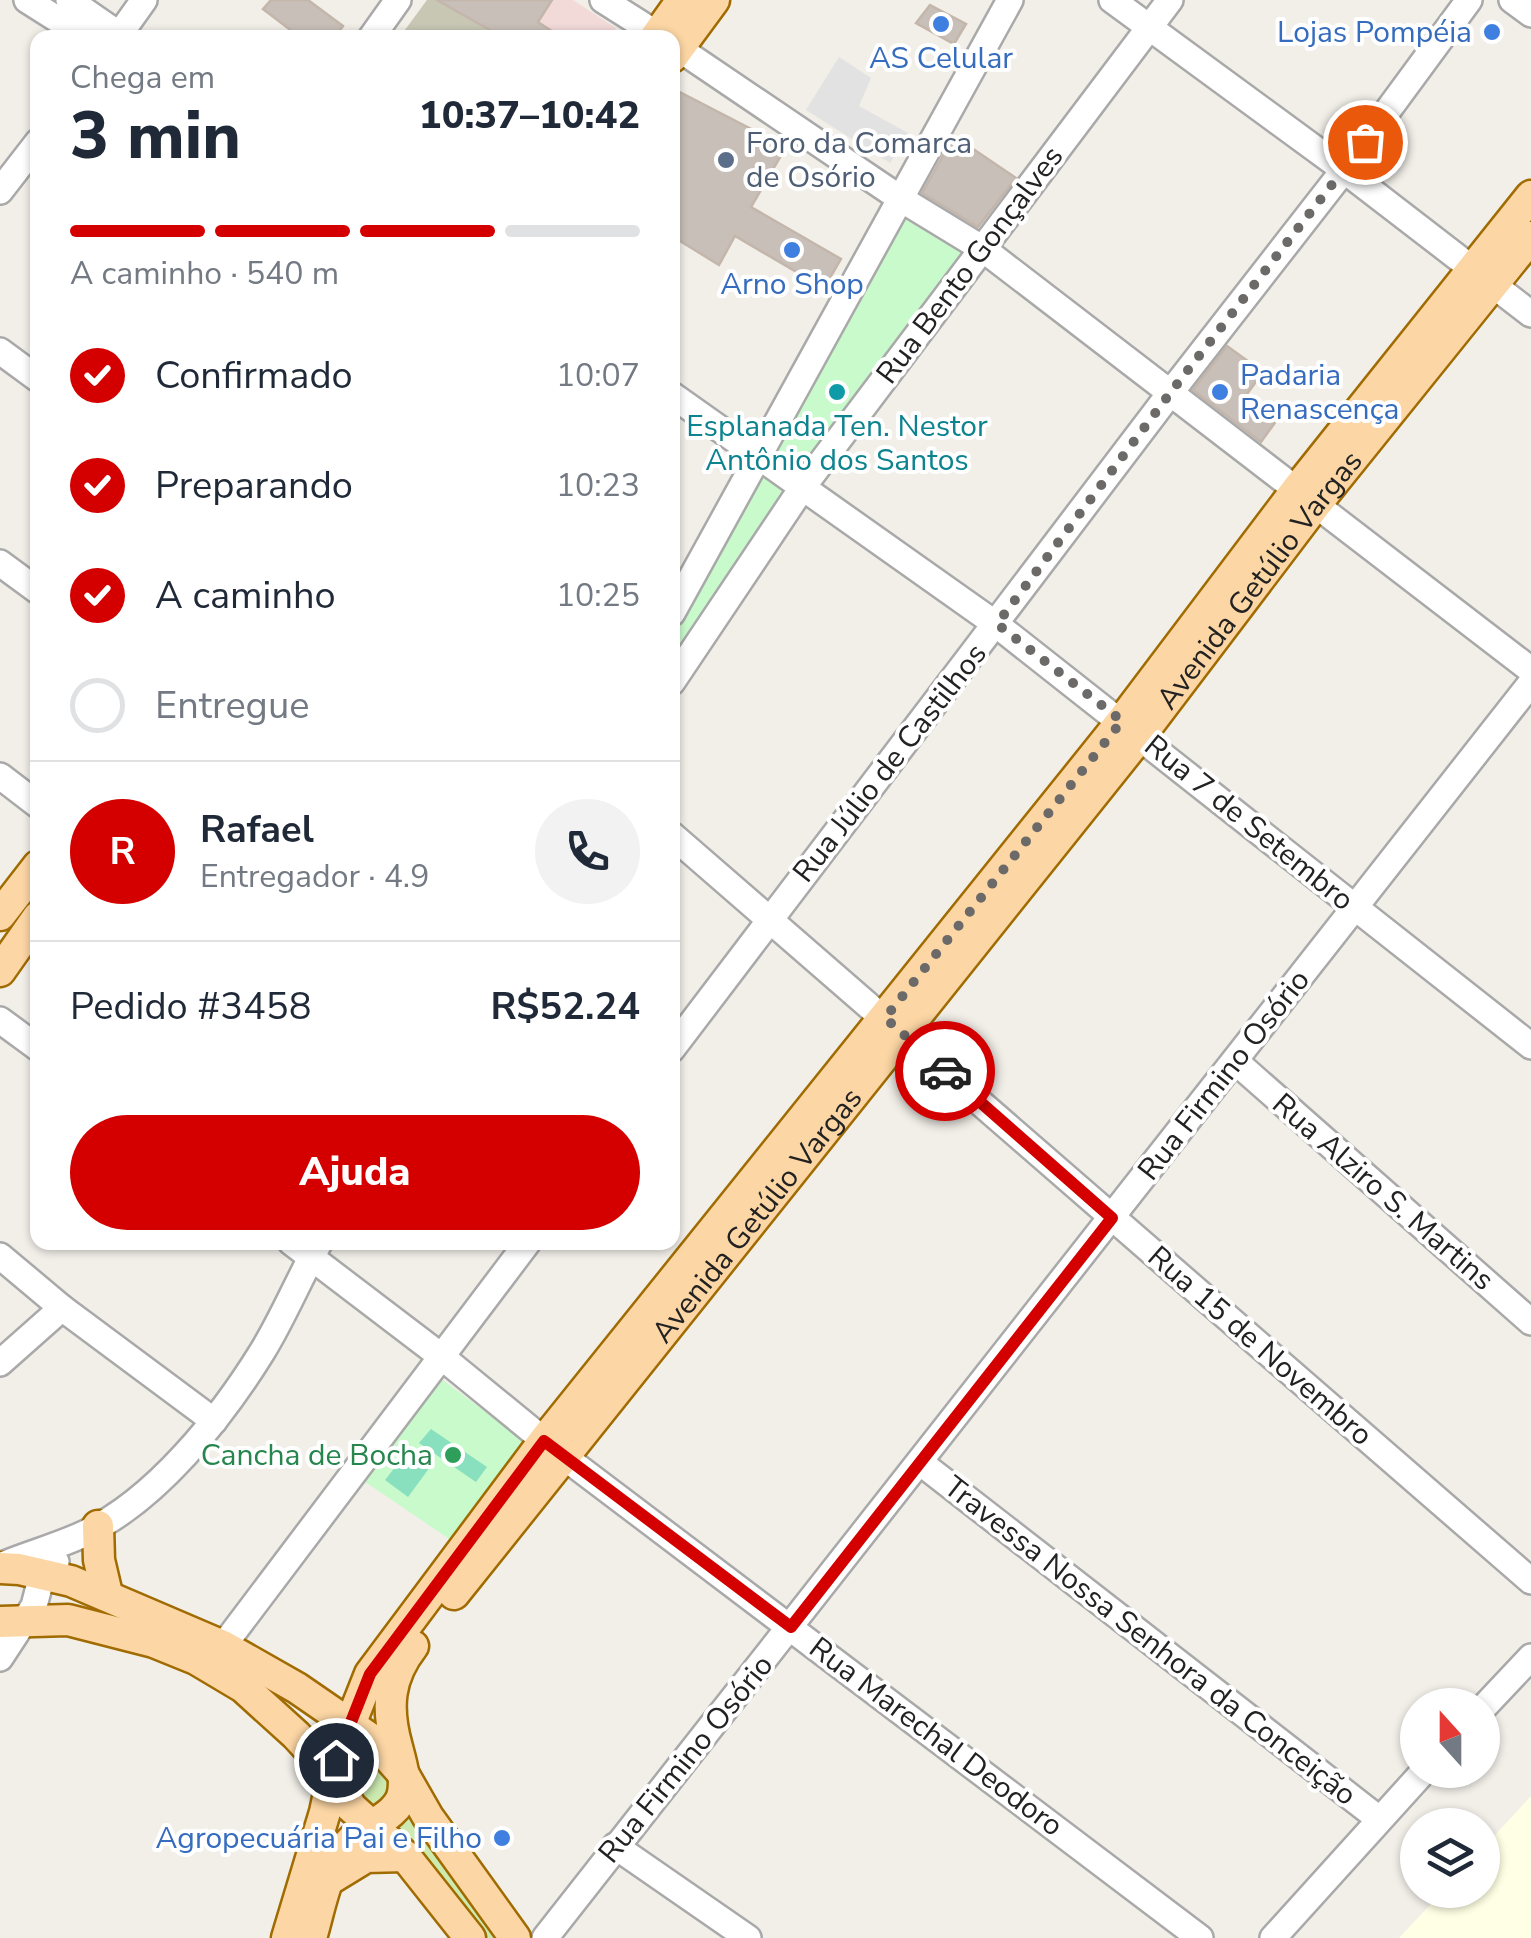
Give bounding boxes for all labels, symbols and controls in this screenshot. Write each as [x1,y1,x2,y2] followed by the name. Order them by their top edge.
[1277,12,1472,53] place label: Lojas Pompéia
[930,13,952,35] marker: AS Celular
[1481,21,1503,43] marker: Lojas Pompéia
[869,38,1013,79] place label: AS Celular
[70,56,215,99] text: Chega em
[419,90,640,141] text: 10:37–10:42
[70,92,241,181] text: 3 min
[1323,100,1408,185] pin
[1338,115,1393,170] icon: bag
[746,123,972,198] place label: Foro da Comarca de Osório
[867,138,1073,392] street label: Rua Bento Gonçalves
[715,149,737,171] marker: Foro da Comarca de Osório
[781,239,803,261] marker: Arno Shop
[70,252,339,295] text: A caminho · 540 m
[720,264,864,305] place label: Arno Shop
[70,348,125,403] icon: check
[155,350,353,401] text: Confirmado
[556,354,640,397] text: 10:07
[1240,355,1399,430] place label: Padaria Renascença
[826,381,848,403] marker: Esplanada Ten. Nestor Antônio dos Santos
[1209,381,1231,403] marker: Padaria Renascença
[686,406,988,481] place label: Esplanada Ten. Nestor Antônio dos Santos
[1147,442,1372,718] street label: Avenida Getúlio Vargas
[70,458,125,513] icon: check
[155,460,353,511] text: Preparando
[556,464,640,507] text: 10:23
[70,568,125,623] icon: check
[155,570,336,621] text: A caminho
[556,574,640,617] text: 10:25
[784,635,996,891] street label: Rua Júlio de Castilhos
[155,680,309,731] text: Entregue
[1136,726,1362,920] street label: Rua 7 de Setembro
[535,799,640,904] button: phone
[200,804,314,855] text: Rafael
[109,826,136,877] text: R
[200,855,429,898] text: Entregador · 4.9
[1129,961,1319,1189] street label: Rua Firmino Osório
[70,981,311,1032] text: Pedido #3458
[491,981,640,1032] text: R$52.24
[895,1021,995,1121] courier
[918,1044,973,1099] icon: car
[642,1079,872,1351] street label: Avenida Getúlio Vargas
[1263,1084,1503,1300] street label: Rua Alziro S. Martins
[70,1115,640,1230] button: Ajuda
[1139,1237,1381,1455] street label: Rua 15 de Novembro
[201,1435,433,1476] place label: Cancha de Bocha
[442,1444,464,1466] marker: Cancha de Bocha
[935,1467,1365,1815] street label: Travessa Nossa Senhora da Conceição
[801,1628,1071,1846] street label: Rua Marechal Deodoro
[589,1646,783,1872] street label: Rua Firmino Osório
[1400,1688,1500,1788] north arrow
[1400,1688,1500,1908] map controls
[294,1718,379,1803] pin
[309,1733,364,1788] icon: home
[1400,1808,1500,1908] button: layers
[156,1818,482,1859] place label: Agropecuária Pai e Filho
[491,1827,513,1849] marker: Agropecuária Pai e Filho

